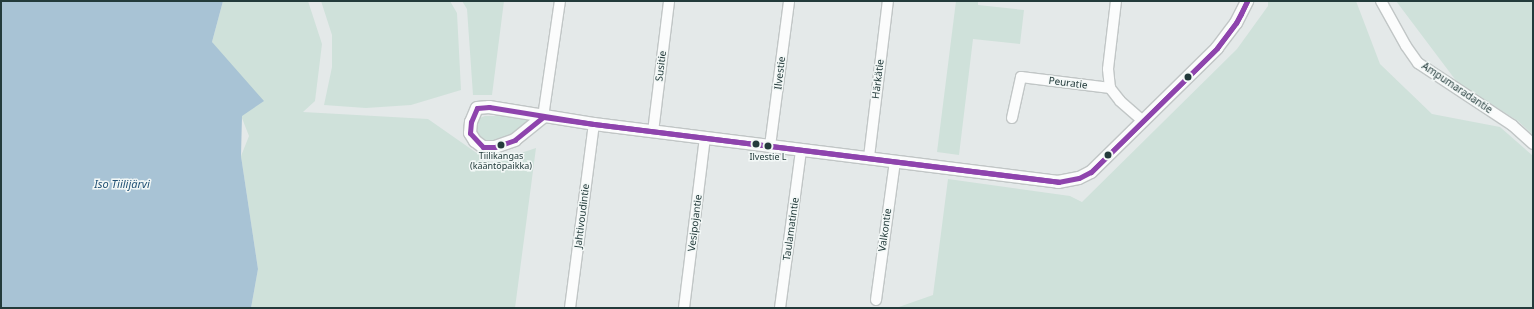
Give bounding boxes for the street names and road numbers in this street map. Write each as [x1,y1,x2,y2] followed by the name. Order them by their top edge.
[653,50,669,82] street label: Susitie
[772,56,788,90] street label: Ilvestie
[870,58,886,100] street label: Härkätie
[1420,60,1494,116] street label: Ampumaradantie
[1048,75,1088,91] street label: Peuratie
[572,183,592,249] street label: Jahtivoudintie
[686,194,704,252] street label: Vesipojantie
[781,197,801,261] street label: Taulamatintie
[876,208,894,252] street label: Valkontie

